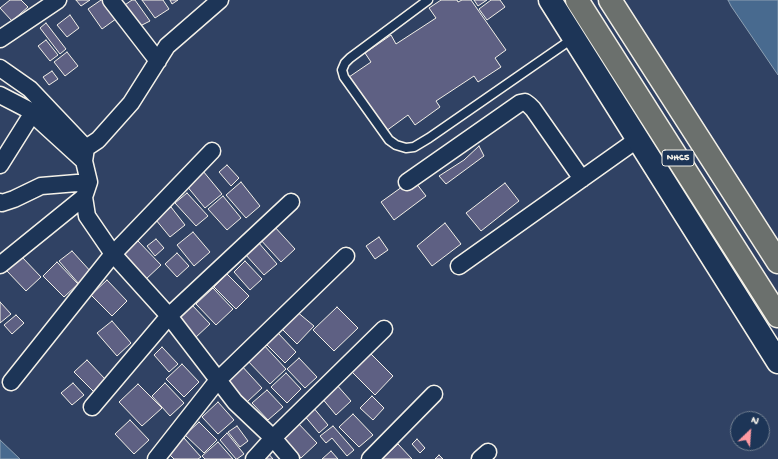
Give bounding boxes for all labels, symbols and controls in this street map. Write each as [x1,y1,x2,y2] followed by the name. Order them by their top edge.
[662,150,694,166] road number: NH65
[730,411,770,451] north arrow
[749,414,760,428] text: N

